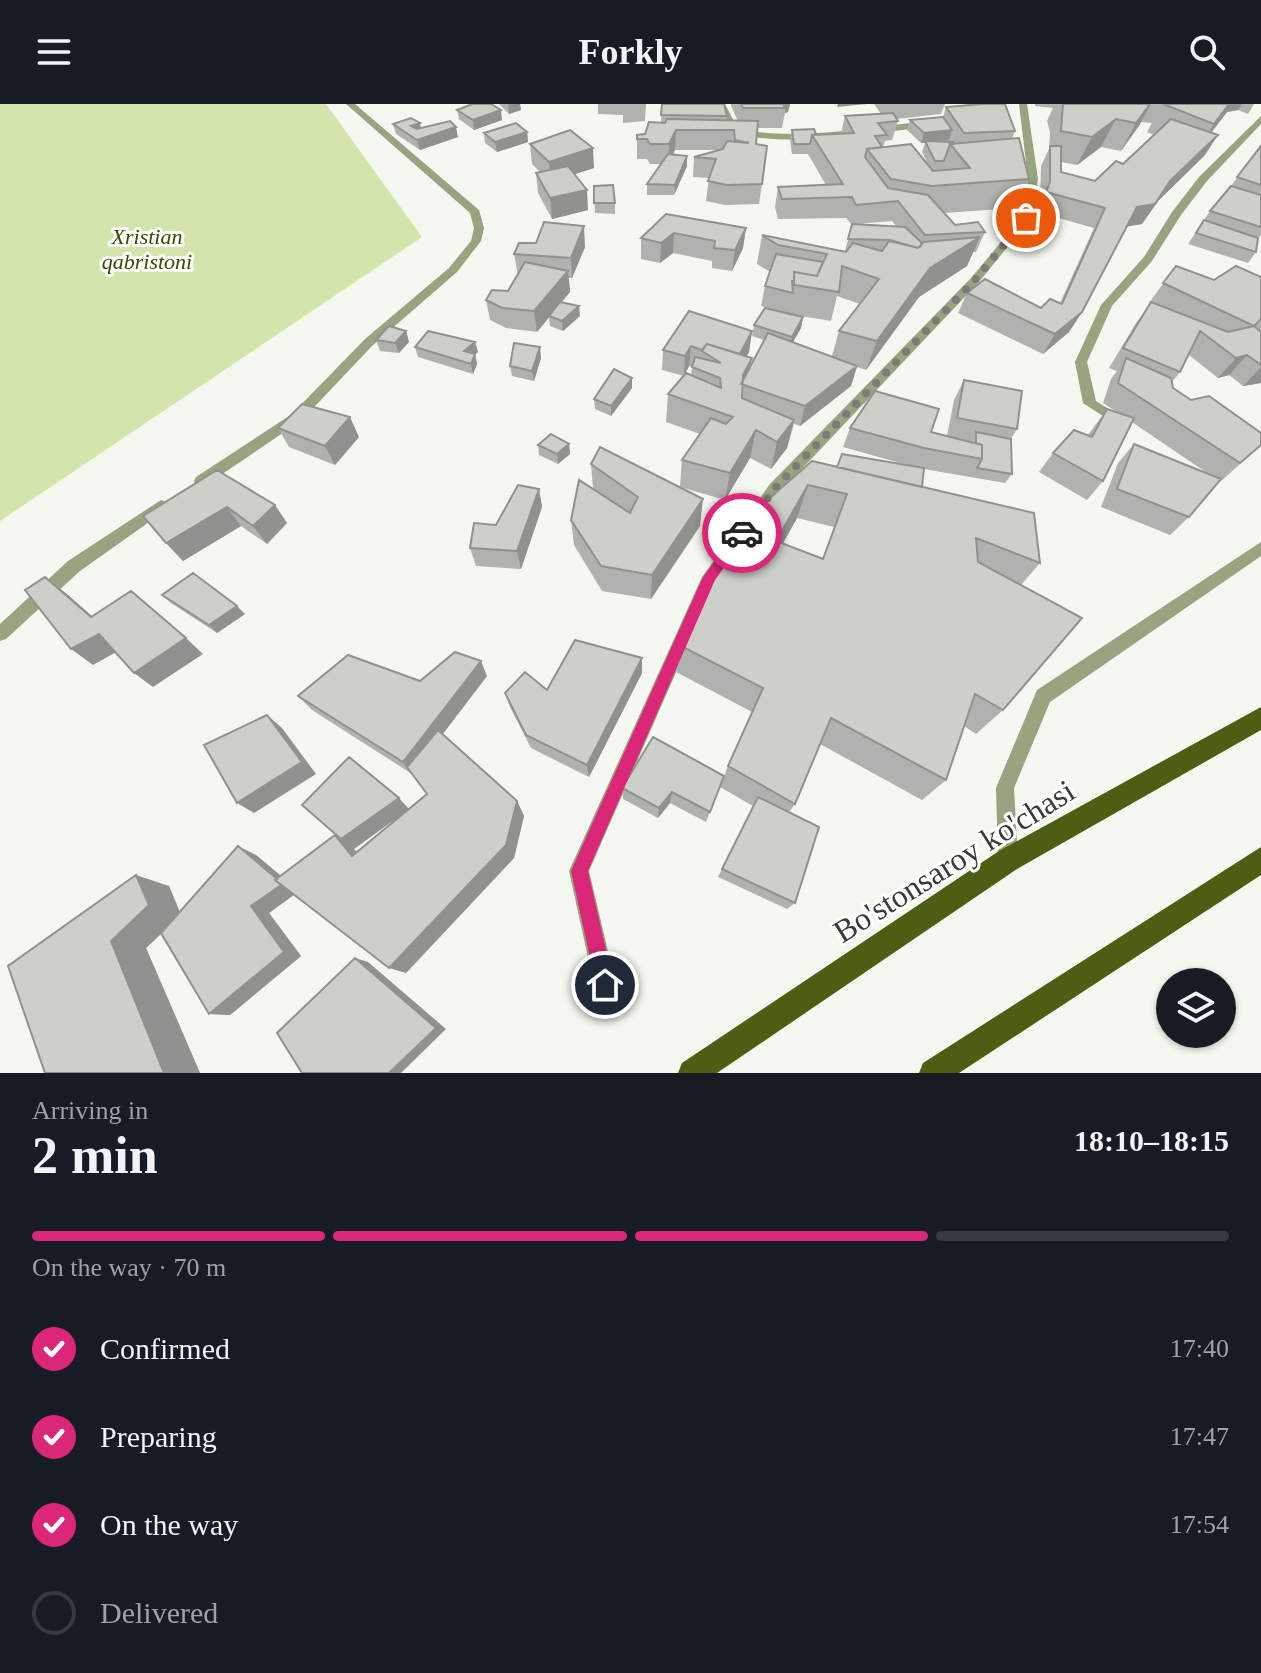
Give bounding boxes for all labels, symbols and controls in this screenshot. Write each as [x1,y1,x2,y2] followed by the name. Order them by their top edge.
[32,30,76,74] icon: menu
[1185,30,1229,74] icon: search
[579,32,683,72] text: Forkly
[992,184,1060,252] pin
[1004,196,1048,240] icon: bag
[102,224,192,274] park label: Xristian qabristoni
[702,493,782,573] courier
[720,511,764,555] icon: car
[827,772,1081,950] street label: Bo'stonsaroy ko'chasi
[571,951,639,1019] pin
[583,963,627,1007] icon: home
[1156,968,1236,1048] map controls
[1156,968,1236,1048] button: layers
[32,1096,148,1125] text: Arriving in
[1074,1124,1229,1157] text: 18:10–18:15
[32,1127,158,1184] text: 2 min
[32,1253,226,1282] text: On the way · 70 m
[32,1327,76,1371] icon: check
[100,1332,230,1365] text: Confirmed
[1170,1334,1229,1363] text: 17:40
[32,1415,76,1459] icon: check
[100,1420,217,1453] text: Preparing
[1170,1422,1229,1451] text: 17:47
[32,1503,76,1547] icon: check
[100,1508,238,1541] text: On the way
[1170,1510,1229,1539] text: 17:54
[100,1596,218,1629] text: Delivered

